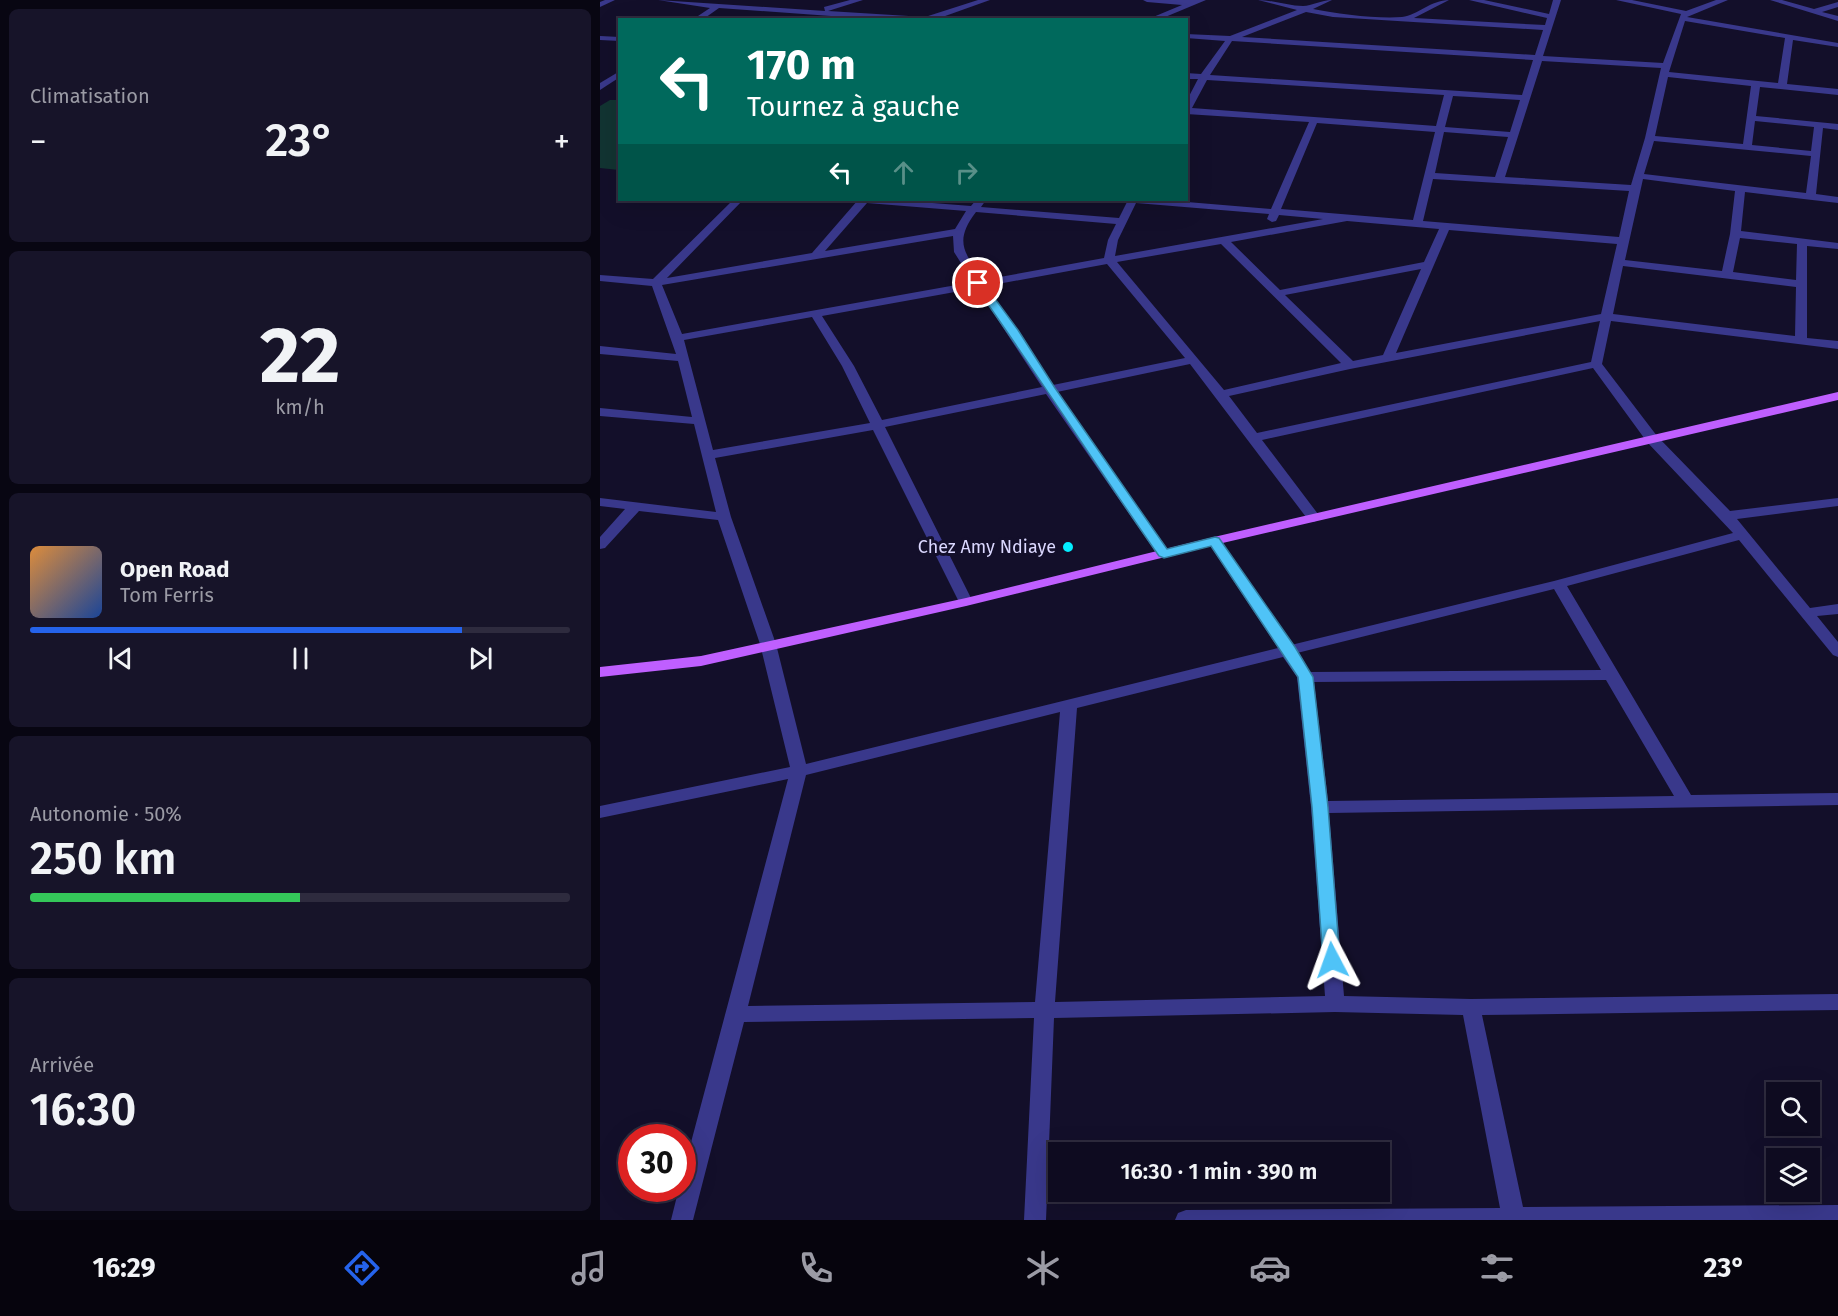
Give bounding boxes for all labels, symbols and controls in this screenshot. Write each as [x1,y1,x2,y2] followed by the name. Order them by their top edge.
[747,40,856,90] text: 170 m
[648,42,726,120] icon: left
[30,84,150,108] text: Climatisation
[747,91,960,123] text: Tournez à gauche
[265,114,335,168] text: 23°
[30,122,47,162] text: −
[554,122,570,162] text: +
[824,156,857,189] icon: left
[887,156,920,189] icon: ahead
[950,156,983,189] icon: right
[952,257,1003,308] pin
[961,266,994,299] icon: arrive
[260,309,340,403] text: 22
[275,395,325,419] text: km/h
[918,536,1056,558] place label: Chez Amy Ndiaye
[1061,540,1075,554] marker: Chez Amy Ndiaye
[120,556,230,583] text: Open Road
[120,583,214,607] text: Tom Ferris
[104,642,137,675] icon: previous
[284,642,317,675] icon: pause
[464,642,497,675] icon: next
[30,802,182,826] text: Autonomie · 50%
[30,832,176,886] text: 250 km
[1300,928,1364,992] position arrow
[30,1053,94,1077] text: Arrivée
[1766,1082,1820,1202] map controls
[1766,1082,1820,1136] button: search
[30,1083,136,1137] text: 16:30
[618,1124,696,1202] speed limit sign: 30
[1766,1148,1820,1202] button: layers
[1121,1158,1317,1185] text: 16:30 · 1 min · 390 m
[341,1247,383,1289] icon: directions
[568,1247,610,1289] icon: music
[795,1247,837,1289] icon: phone
[1022,1247,1064,1289] icon: climate
[1249,1247,1291,1289] icon: car
[1476,1247,1518,1289] icon: filters
[93,1252,156,1284] text: 16:29
[1703,1252,1745,1284] text: 23°

